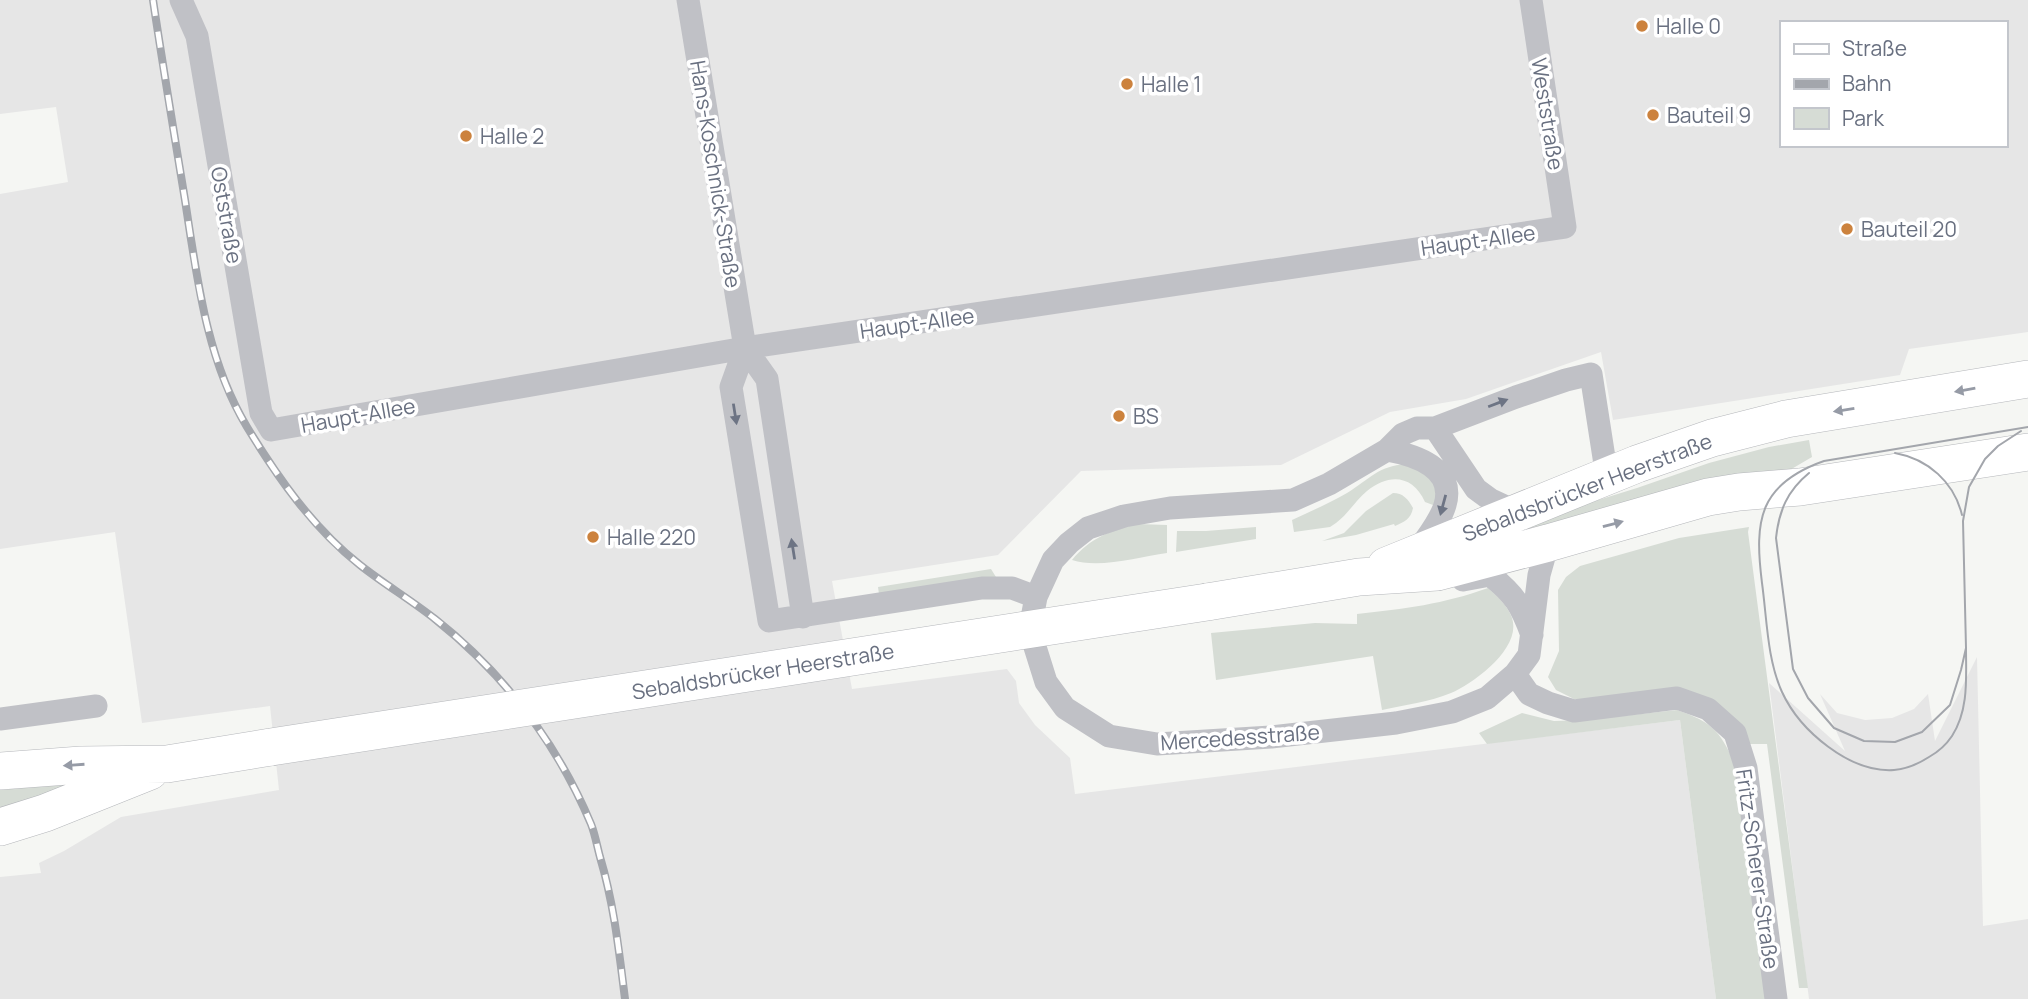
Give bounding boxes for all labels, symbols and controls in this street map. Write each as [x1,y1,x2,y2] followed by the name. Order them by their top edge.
[1656,12,1721,40] place label: Halle 0
[1634,18,1650,34] marker: Halle 0
[1780,21,2007,147] legend
[1842,34,1907,62] text: Straße
[1525,56,1571,172] street label: Weststraße
[684,58,748,290] street label: Hans-Koschnick-Straße
[1842,69,1892,97] text: Bahn
[1141,70,1202,98] place label: Halle 1
[1119,76,1135,92] marker: Halle 1
[1667,101,1751,129] place label: Bauteil 9
[1842,104,1884,132] text: Park
[1645,107,1661,123] marker: Bauteil 9
[480,122,544,150] place label: Halle 2
[458,128,474,144] marker: Halle 2
[205,164,249,266] street label: Oststraße
[1861,215,1957,243] place label: Bauteil 20
[1419,218,1537,262] street label: Haupt-Allee
[1839,221,1855,237] marker: Bauteil 20
[858,301,976,345] street label: Haupt-Allee
[1953,385,1975,396] one-way arrow
[299,391,417,439] street label: Haupt-Allee
[1488,398,1509,409] one-way arrow
[1133,402,1159,430] place label: BS
[730,403,741,425] one-way arrow
[1833,405,1855,416] one-way arrow
[1111,408,1127,424] marker: BS
[1458,426,1716,548] street label: Sebaldsbrücker Heerstraße
[1437,494,1448,516] one-way arrow
[1603,518,1625,529] one-way arrow
[607,523,696,551] place label: Halle 220
[585,529,601,545] marker: Halle 220
[787,538,798,560] one-way arrow
[630,636,896,706] street label: Sebaldsbrücker Heerstraße
[1159,717,1321,757] street label: Mercedesstraße
[63,760,85,771] one-way arrow
[1730,767,1786,971] street label: Fritz-Scherer-Straße

